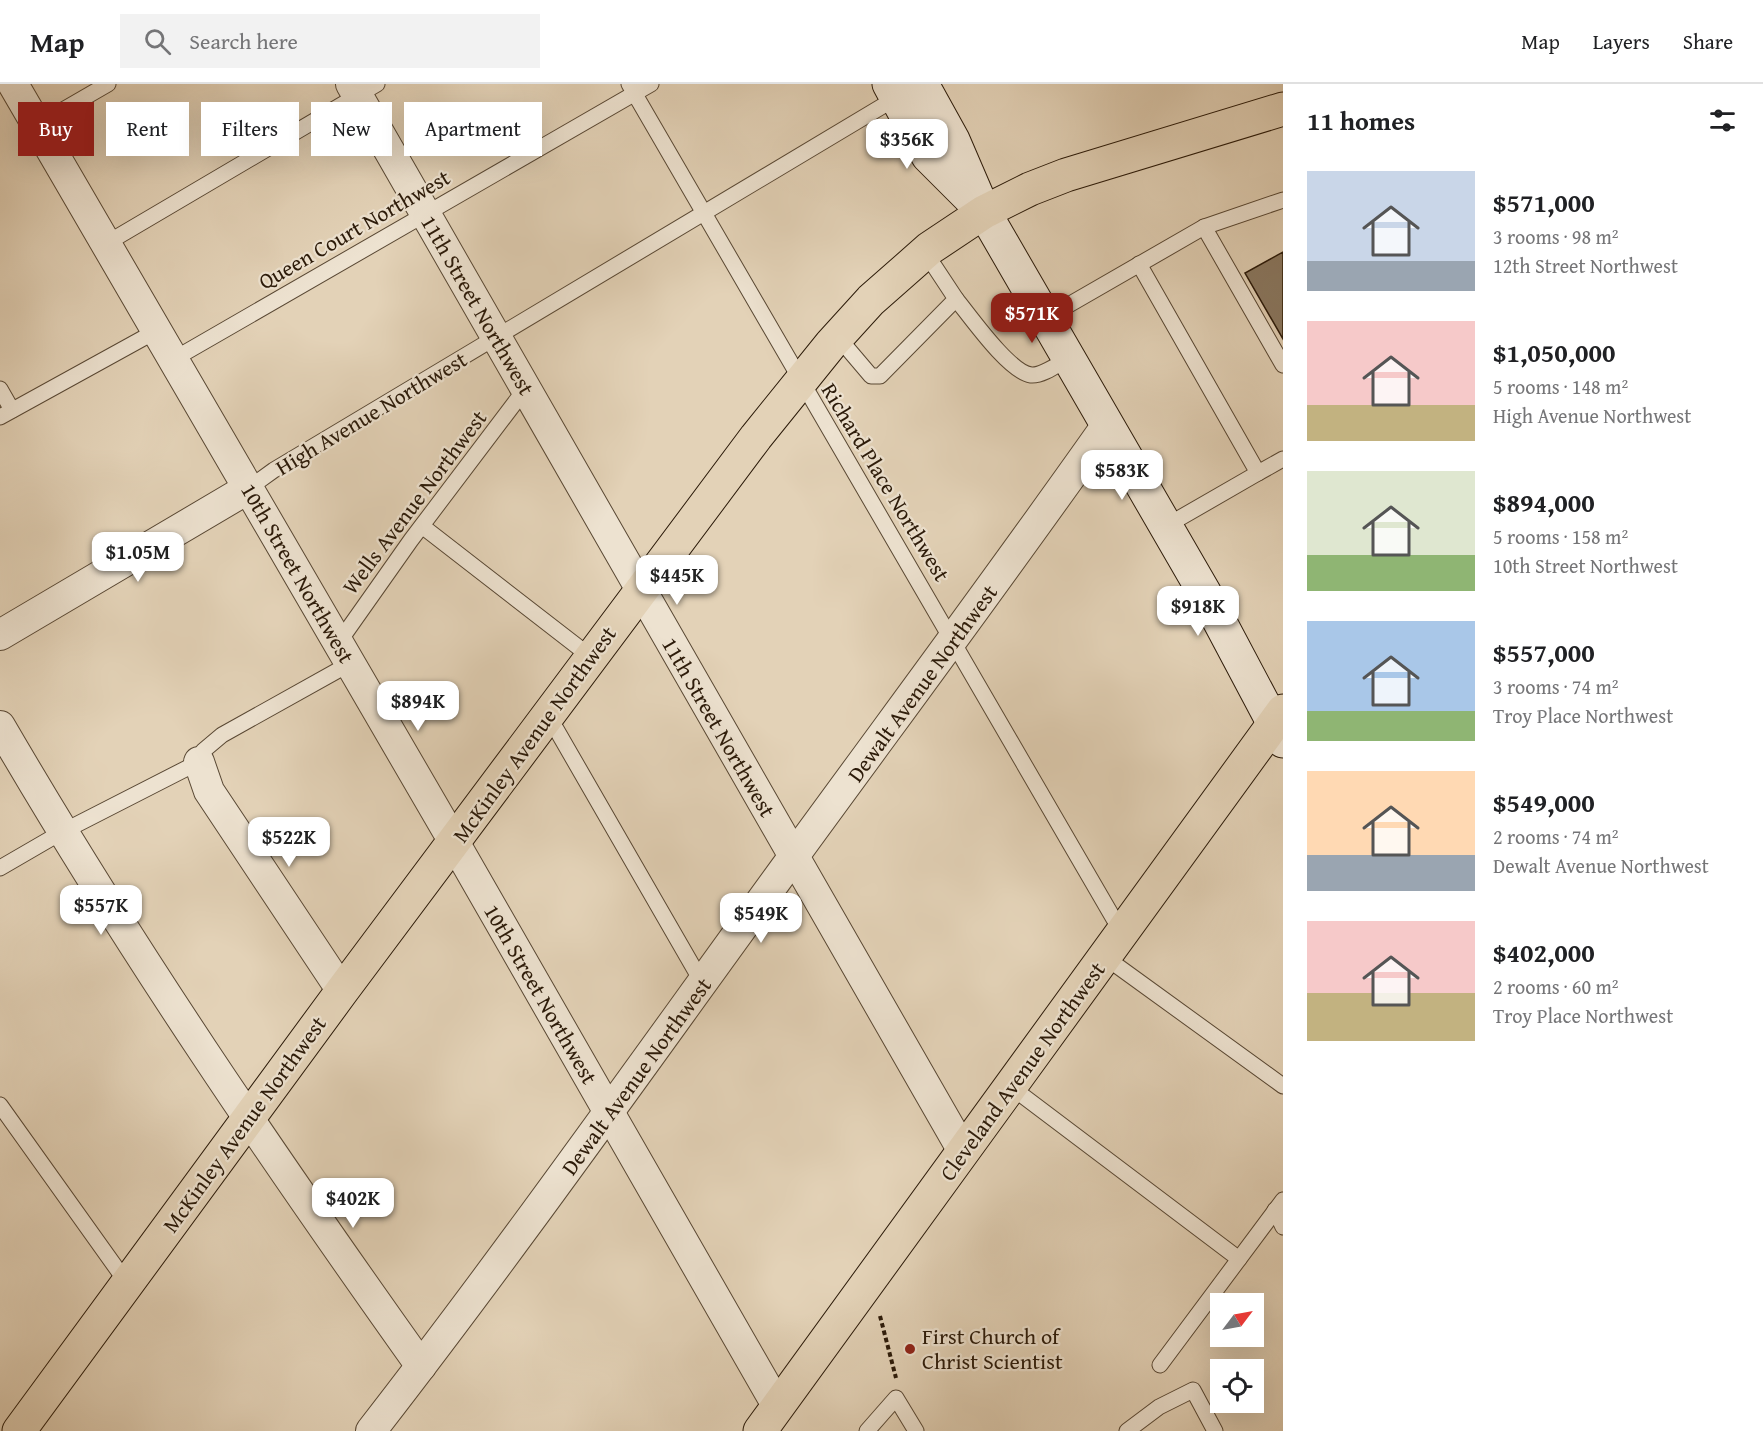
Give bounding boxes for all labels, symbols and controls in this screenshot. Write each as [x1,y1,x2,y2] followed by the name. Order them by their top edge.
[120,14,540,68] search box
[30,21,84,62] text: Map
[141,25,174,58] icon: search
[189,25,298,57] text: Search here
[1521,26,1560,57] text: Map
[1593,26,1650,57] text: Layers
[1683,26,1733,57] text: Share
[1307,101,1415,140] text: 11 homes
[18,102,94,156] chip: Buy
[106,102,189,156] chip: Rent
[201,102,299,156] chip: Filters
[311,102,392,156] chip: New
[404,102,542,156] chip: Apartment
[1706,104,1739,137] icon: filters
[865,119,949,170] pin: $356K
[880,124,934,153] text: $356K
[252,161,456,297] street label: Queen Court Northwest
[1493,183,1595,222] text: $571,000
[1355,195,1427,267] icon: home
[413,209,543,401] street label: 11th Street Northwest
[1493,222,1619,251] text: 3 rooms · 98 m²
[1493,251,1678,280] text: 12th Street Northwest
[990,293,1074,344] pin: $571K
[1005,298,1059,327] text: $571K
[1493,333,1615,372] text: $1,050,000
[269,343,473,483] street label: High Avenue Northwest
[1355,345,1427,417] icon: home
[1493,372,1628,401] text: 5 rooms · 148 m²
[814,377,958,588] street label: Richard Place Northwest
[1493,401,1691,430] text: High Avenue Northwest
[334,403,494,601] street label: Wells Avenue Northwest
[1080,450,1164,501] pin: $583K
[1095,455,1149,484] text: $583K
[233,477,363,669] street label: 10th Street Northwest
[1493,483,1595,522] text: $894,000
[1355,495,1427,567] icon: home
[1493,522,1628,551] text: 5 rooms · 158 m²
[89,532,187,583] pin: $1.05M
[106,537,170,566] text: $1.05M
[1493,551,1678,580] text: 10th Street Northwest
[635,555,719,606] pin: $445K
[650,560,704,589] text: $445K
[839,577,1005,788] street label: Dewalt Avenue Northwest
[1156,586,1240,637] pin: $918K
[1171,591,1225,620] text: $918K
[444,619,624,849] street label: McKinley Avenue Northwest
[654,631,784,823] street label: 11th Street Northwest
[1493,633,1595,672] text: $557,000
[1355,645,1427,717] icon: home
[1493,672,1619,701] text: 3 rooms · 74 m²
[376,681,460,732] pin: $894K
[391,686,445,715] text: $894K
[1493,701,1673,730] text: Troy Place Northwest
[1493,783,1595,822] text: $549,000
[1355,795,1427,867] icon: home
[247,817,331,868] pin: $522K
[262,822,316,851] text: $522K
[1493,822,1619,851] text: 2 rooms · 74 m²
[1493,851,1709,880] text: Dewalt Avenue Northwest
[59,885,143,936] pin: $557K
[74,890,128,919] text: $557K
[719,893,803,944] pin: $549K
[476,898,606,1090] street label: 10th Street Northwest
[734,898,788,927] text: $549K
[1493,933,1595,972] text: $402,000
[1355,945,1427,1017] icon: home
[931,955,1113,1187] street label: Cleveland Avenue Northwest
[553,970,719,1181] street label: Dewalt Avenue Northwest
[1493,972,1619,1001] text: 2 rooms · 60 m²
[1493,1001,1673,1030] text: Troy Place Northwest
[154,1009,334,1239] street label: McKinley Avenue Northwest
[311,1178,395,1229] pin: $402K
[326,1183,380,1212] text: $402K
[1210,1293,1264,1347] north arrow
[1210,1293,1264,1413] map controls
[922,1320,1063,1377] place label: First Church of Christ Scientist
[903,1342,917,1356] marker: First Church of Christ Scientist
[1210,1359,1264,1413] button: locate

